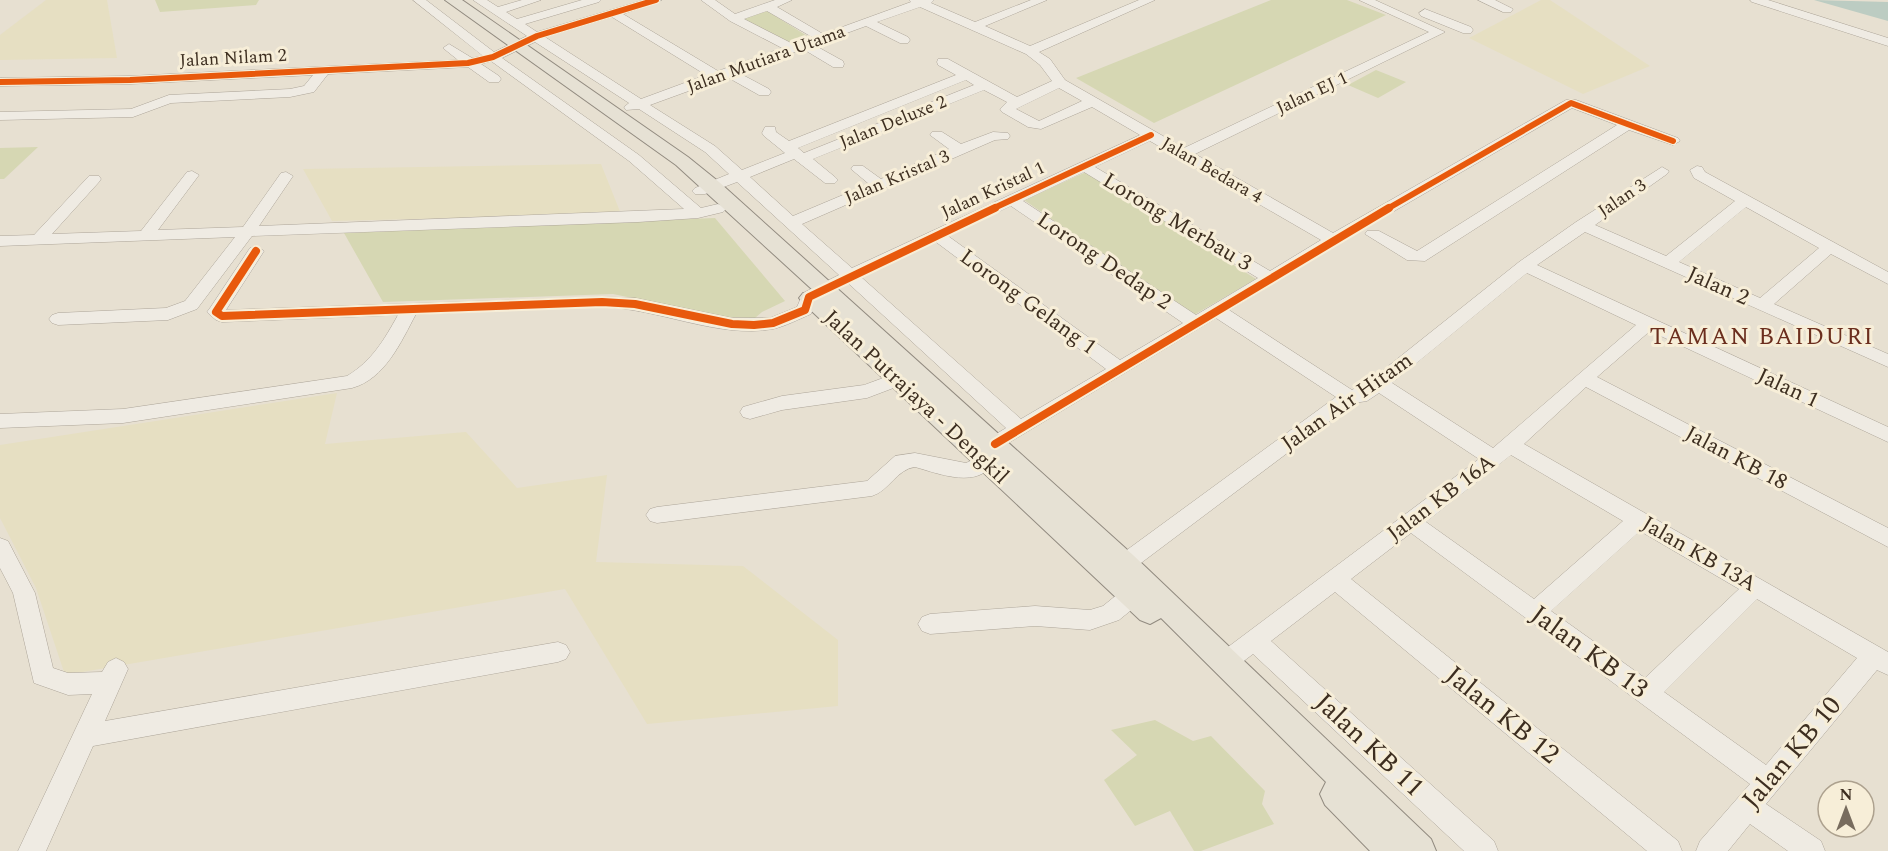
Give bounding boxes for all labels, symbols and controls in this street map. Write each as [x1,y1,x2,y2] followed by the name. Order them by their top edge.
[683,18,849,100] street label: Jalan Mutiara Utama
[179,42,287,74] street label: Jalan Nilam 2
[1272,65,1352,121] street label: Jalan EJ 1
[835,88,951,156] street label: Jalan Deluxe 2
[1156,130,1268,210] street label: Jalan Bedara 4
[840,143,954,211] street label: Jalan Kristal 3
[937,154,1049,226] street label: Jalan Kristal 1
[1096,164,1258,280] street label: Lorong Merbau 3
[1592,172,1652,224] street label: Jalan 3
[1030,204,1178,318] street label: Lorong Dedap 2
[953,241,1103,363] street label: Lorong Gelang 1
[1682,258,1754,314] street label: Jalan 2
[816,302,1016,492] street label: Jalan Putrajaya - Dengkil
[1650,319,1874,355] district label: TAMAN BAIDURI
[1275,344,1420,460] street label: Jalan Air Hitam
[1752,359,1824,417] street label: Jalan 1
[1679,417,1793,499] street label: Jalan KB 18
[1380,446,1502,550] street label: Jalan KB 16A
[1635,508,1763,600] street label: Jalan KB 13A
[1521,595,1657,709] street label: Jalan KB 13
[1435,655,1569,775] street label: Jalan KB 12
[1304,683,1434,807] street label: Jalan KB 11
[1732,687,1852,819] street label: Jalan KB 10
[1816,779,1876,839] north arrow
[1839,783,1853,807] text: N

